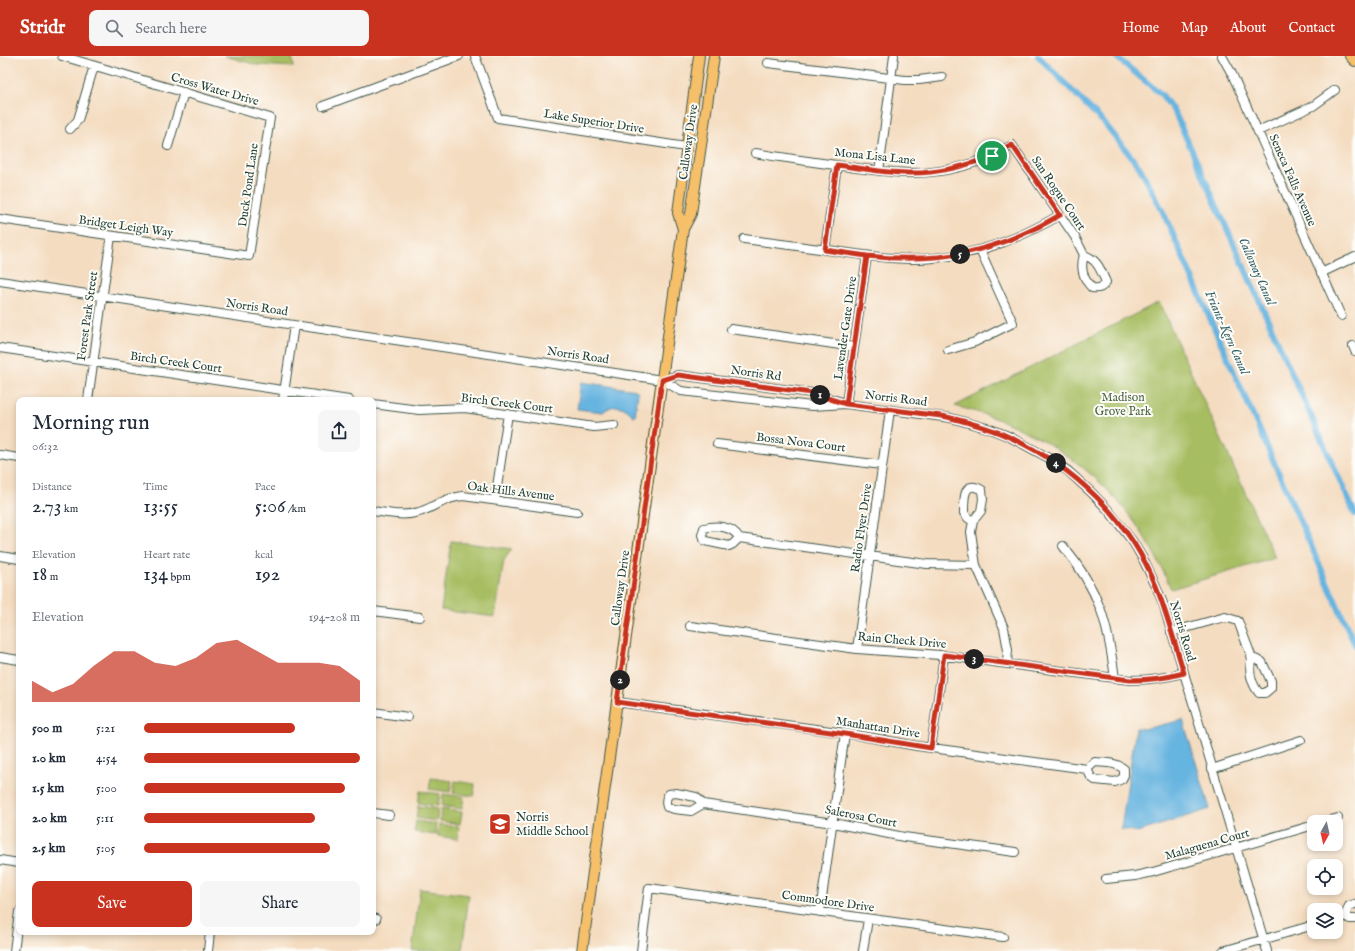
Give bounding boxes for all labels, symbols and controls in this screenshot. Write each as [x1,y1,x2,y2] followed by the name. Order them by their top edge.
[89,10,369,46] search box
[20,16,65,40] text: Stridr
[103,17,125,39] icon: search
[135,19,207,38] text: Search here
[1123,19,1159,37] text: Home
[1181,19,1208,37] text: Map
[1230,19,1266,37] text: About
[1288,19,1335,37] text: Contact
[169,70,261,109] street label: Cross Water Drive
[676,103,701,181] street label: Calloway Drive
[542,106,646,138] street label: Lake Superior Drive
[1266,132,1320,229] street label: Seneca Falls Avenue
[975,139,1009,173] pin
[235,142,262,228] street label: Duck Pond Lane
[834,145,917,168] street label: Mona Lisa Lane
[981,145,1003,167] icon: arrive
[1028,153,1089,233] street label: San Rogue Court
[78,212,174,241] street label: Bridget Leigh Way
[1234,235,1279,309] water label: Calloway Canal
[950,244,970,264] pin: 5
[958,247,962,261] text: 5
[74,270,101,362] street label: Forest Park Street
[831,275,860,381] street label: Lavender Gate Drive
[1200,288,1253,378] water label: Friant-Kern Canal
[225,296,289,319] street label: Norris Road
[546,344,610,367] street label: Norris Road
[129,349,223,376] street label: Birch Creek Court
[730,363,783,385] street label: Norris Rd
[810,385,830,405] pin: 1
[864,387,928,410] street label: Norris Road
[818,388,822,402] text: 1
[460,390,554,417] street label: Birch Creek Court
[1095,390,1152,419] park label: Madison Grove Park
[32,409,150,437] text: Morning run
[318,410,360,452] button: share
[755,430,846,455] street label: Bossa Nova Court
[32,438,58,455] text: 06:32
[1046,453,1066,473] pin: 4
[1053,456,1059,470] text: 4
[466,479,556,504] street label: Oak Hills Avenue
[32,480,72,494] text: Distance
[143,480,168,494] text: Time
[255,480,275,494] text: Pace
[848,482,875,574] street label: Radio Flyer Drive
[32,494,61,519] text: 2.73
[143,494,178,519] text: 13:55
[255,494,285,519] text: 5:06
[61,502,78,516] text: km
[285,502,306,516] text: /km
[32,548,76,562] text: Elevation
[143,548,190,562] text: Heart rate
[255,548,273,562] text: kcal
[608,549,633,627] street label: Calloway Drive
[32,562,47,587] text: 18
[143,562,168,587] text: 134
[255,562,280,587] text: 192
[47,570,58,584] text: m
[168,570,191,584] text: bpm
[1166,599,1199,664] street label: Norris Road
[32,609,84,626] text: Elevation
[308,609,360,626] text: 194–208 m
[857,629,947,652] street label: Rain Check Drive
[964,649,984,669] pin: 3
[972,652,976,666] text: 3
[610,670,630,690] pin: 2
[617,673,623,687] text: 2
[835,713,921,742] street label: Manhattan Drive
[32,720,62,737] text: 500 m
[96,720,115,737] text: 5:21
[32,750,66,767] text: 1.0 km
[96,750,117,767] text: 4:54
[32,780,64,797] text: 1.5 km
[96,780,117,797] text: 5:00
[824,802,898,831] street label: Salerosa Court
[32,810,67,827] text: 2.0 km
[96,810,114,827] text: 5:11
[516,810,589,839] place label: Norris Middle School
[487,811,513,837] school or university icon: Norris Middle School
[1307,815,1343,851] north arrow
[1307,815,1343,939] map controls
[1163,825,1251,864] street label: Malaguena Court
[32,840,65,857] text: 2.5 km
[96,840,115,857] text: 5:05
[1307,859,1343,895] button: locate
[32,881,192,927] button: Save
[200,881,360,927] button: Share
[781,888,876,915] street label: Commodore Drive
[1307,903,1343,939] button: layers

